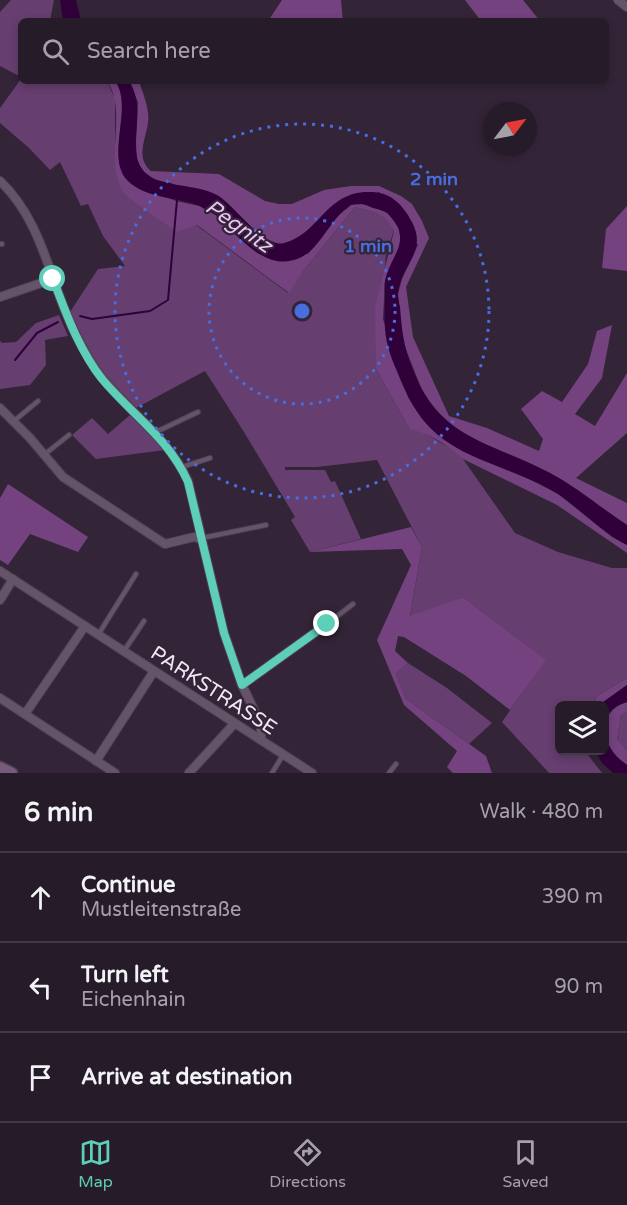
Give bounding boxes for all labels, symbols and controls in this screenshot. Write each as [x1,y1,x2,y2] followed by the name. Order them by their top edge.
[18,18,609,84] search box
[39,35,72,68] icon: search
[87,38,211,64] text: Search here
[483,102,537,156] north arrow
[410,168,458,190] text: 2 min
[201,195,278,259] water label: Pegnitz
[344,235,392,257] text: 1 min
[39,265,65,291] route start
[292,301,312,321] centre of rings
[313,610,339,636] route end
[146,641,281,741] street label: PARKSTRASSE
[555,701,609,755] map controls
[555,701,609,755] button: layers
[24,797,93,828] text: 6 min
[480,800,603,824] text: Walk · 480 m
[81,872,176,898] text: Continue
[24,881,57,914] icon: ahead
[542,885,603,909] text: 390 m
[81,898,241,922] text: Mustleitenstraße
[81,962,169,988] text: Turn left
[24,971,57,1004] icon: left
[554,975,603,999] text: 90 m
[81,988,186,1012] text: Eichenhain
[24,1061,57,1094] icon: arrive
[81,1064,292,1090] text: Arrive at destination
[78,1136,113,1192] tab: Map
[269,1136,346,1192] tab: Directions
[502,1136,549,1192] tab: Saved

